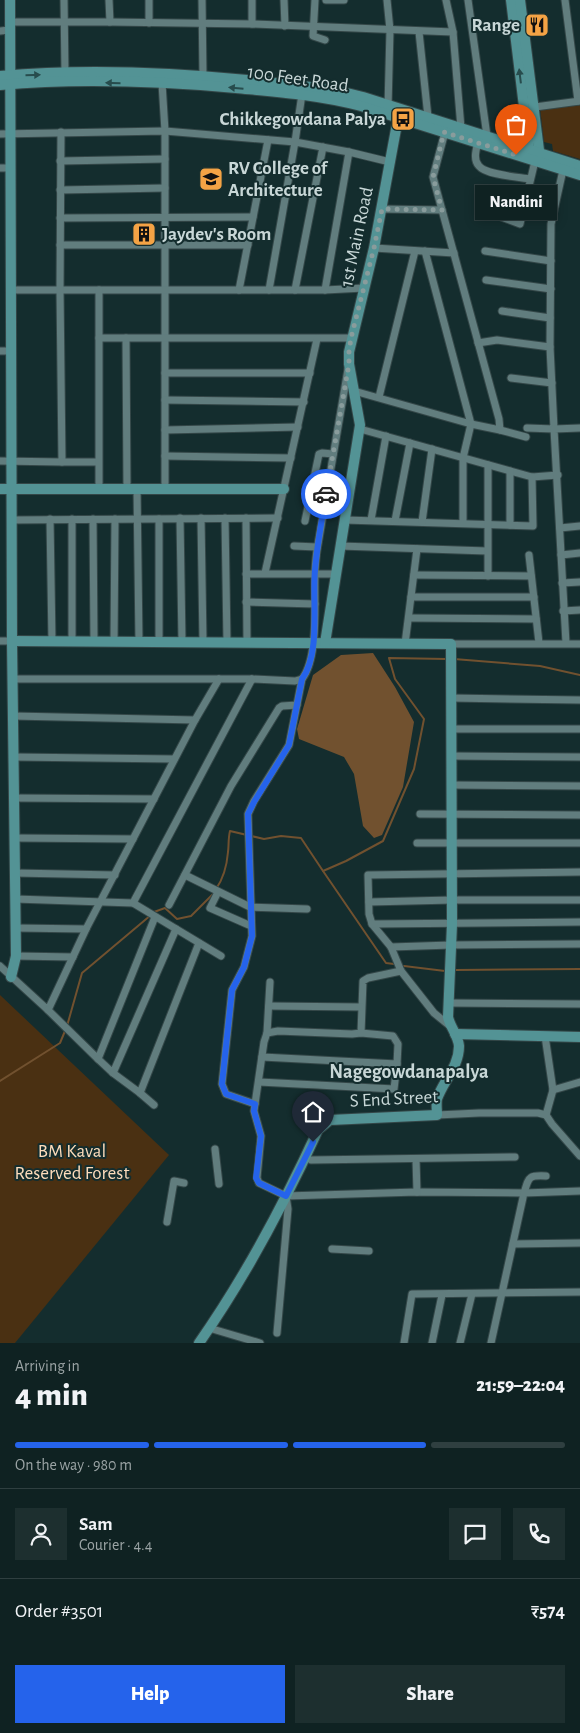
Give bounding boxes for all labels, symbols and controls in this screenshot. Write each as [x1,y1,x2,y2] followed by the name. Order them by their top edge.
[524,12,550,38] restaurant icon: Range
[472,16,520,35] place label: Range
[246,63,350,96] street label: 100 Feet Road
[516,68,524,84] one-way arrow
[25,70,41,78] one-way arrow
[105,78,121,86] one-way arrow
[228,84,244,92] one-way arrow
[495,104,537,155] pin
[390,106,416,132] bus stop icon: Chikkegowdana Palya
[219,110,386,129] place label: Chikkegowdana Palya
[502,111,530,139] icon: bag
[228,159,329,200] place label: RV College of Architecture
[198,166,224,192] school or university icon: RV College of Architecture
[337,185,377,289] street label: 1st Main Road
[475,185,557,220] callout: Nandini
[489,194,543,210] text: Nandini
[131,221,157,247] building icon: Jaydev's Room
[162,225,271,244] place label: Jaydev's Room
[301,469,351,519] courier
[312,480,340,508] icon: car
[329,1062,489,1082] district label: Nagegowdanapalya
[349,1087,439,1111] street label: S End Street
[292,1091,334,1142] pin
[299,1098,327,1126] icon: home
[15,1142,129,1183] park label: BM Kaval Reserved Forest
[15,1358,80,1374] text: Arriving in
[476,1376,565,1395] text: 21:59–22:04
[15,1379,88,1411] text: 4 min
[15,1457,132,1473] text: On the way · 980 m
[15,1508,67,1560] button: person
[449,1508,501,1560] button: chat
[513,1508,565,1560] button: phone
[79,1515,113,1534] text: Sam
[79,1537,152,1553] text: Courier · 4.4
[15,1602,103,1621] text: Order #3501
[531,1602,565,1621] text: ₹574
[15,1665,285,1723] button: Help
[295,1665,565,1723] button: Share

